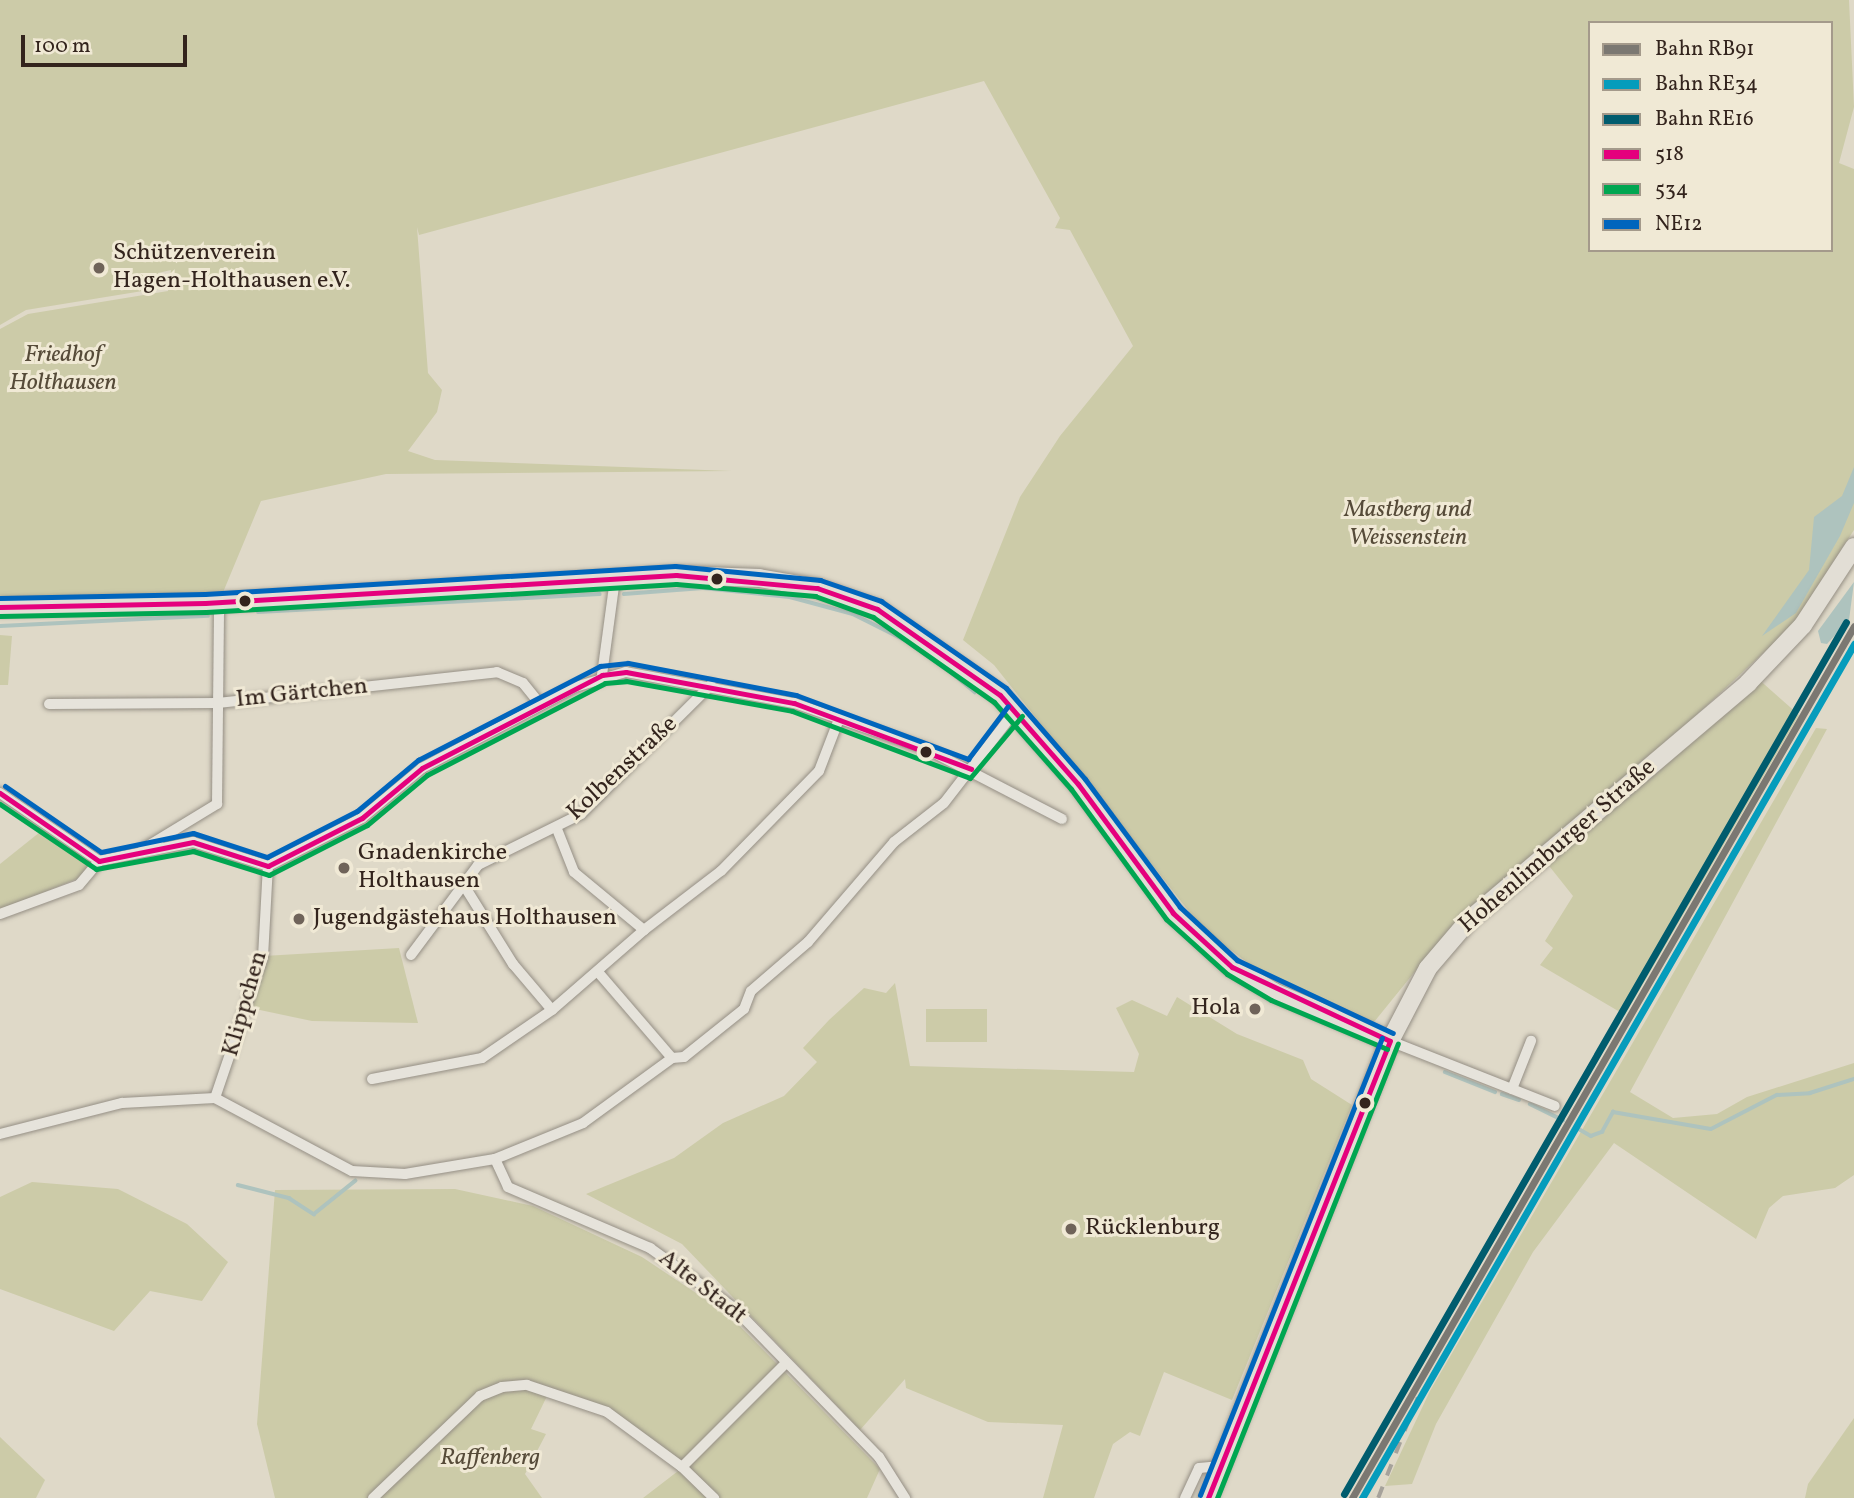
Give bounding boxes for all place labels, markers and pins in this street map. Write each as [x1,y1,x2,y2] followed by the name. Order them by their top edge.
[113,240,351,296] place label: Schützenverein Hagen-Holthausen e.V.
[91,260,107,276] marker: Schützenverein Hagen-Holthausen e.V.
[710,572,724,586] unlabelled marker
[238,594,252,608] unlabelled marker
[919,745,933,759] unlabelled marker
[358,840,507,896] place label: Gnadenkirche Holthausen
[336,860,352,876] marker: Gnadenkirche Holthausen
[313,905,617,933] place label: Jugendgästehaus Holthausen
[291,911,307,927] marker: Jugendgästehaus Holthausen
[1191,995,1241,1023] place label: Hola
[1247,1001,1263,1017] marker: Hola
[1358,1096,1372,1110] unlabelled marker
[1085,1215,1220,1243] place label: Rücklenburg
[1063,1221,1079,1237] marker: Rücklenburg

